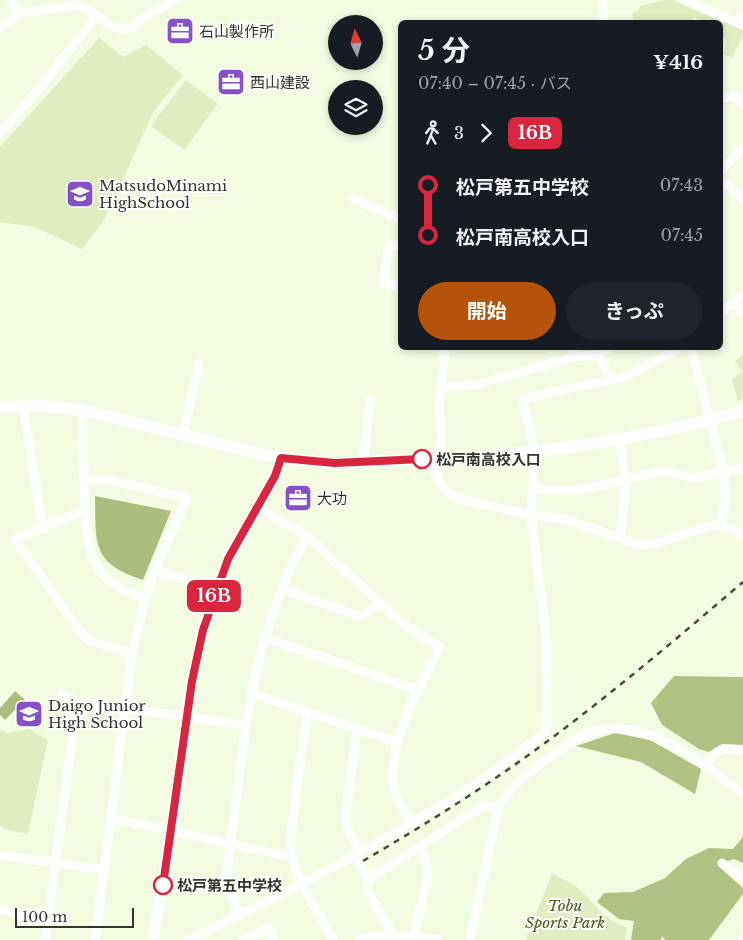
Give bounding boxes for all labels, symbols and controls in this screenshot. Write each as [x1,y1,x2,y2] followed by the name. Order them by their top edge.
[328,15,382,70] north arrow
[328,15,383,135] map controls
[165,16,195,46] office icon: 石山製作所
[199,22,274,41] place label: 石山製作所
[418,33,470,68] text: 5 分
[653,51,703,74] text: ¥416
[216,67,246,97] office icon: 西山建設
[250,73,310,92] place label: 西山建設
[418,73,572,93] text: 07:40 – 07:45 · バス
[328,80,383,135] button: layers
[418,119,446,147] icon: walk
[472,119,500,147] icon: forward
[518,122,552,144] text: 16B
[454,123,464,143] text: 3
[660,175,703,195] text: 07:43
[99,176,227,212] place label: MatsudoMinami HighSchool
[456,176,589,199] text: 松戸第五中学校
[65,179,95,209] school or university icon: MatsudoMinami HighSchool
[661,225,703,245] text: 07:45
[456,226,589,249] text: 松戸南高校入口
[418,282,556,340] button: 開始
[566,282,703,340] button: きっぷ
[412,449,432,469] marker: 松戸南高校入口
[436,450,541,469] place label: 松戸南高校入口
[283,483,313,513] office icon: 大功
[317,489,347,508] place label: 大功
[185,580,243,612] line badge: 16B
[197,585,231,607] text: 16B
[48,696,147,732] place label: Daigo Junior High School
[14,699,44,729] school or university icon: Daigo Junior High School
[153,875,173,895] marker: 松戸第五中学校
[177,876,282,895] place label: 松戸第五中学校
[525,896,605,932] park label: Tobu Sports Park
[15,905,134,928] scale bar
[22,908,67,926] text: 100 m

